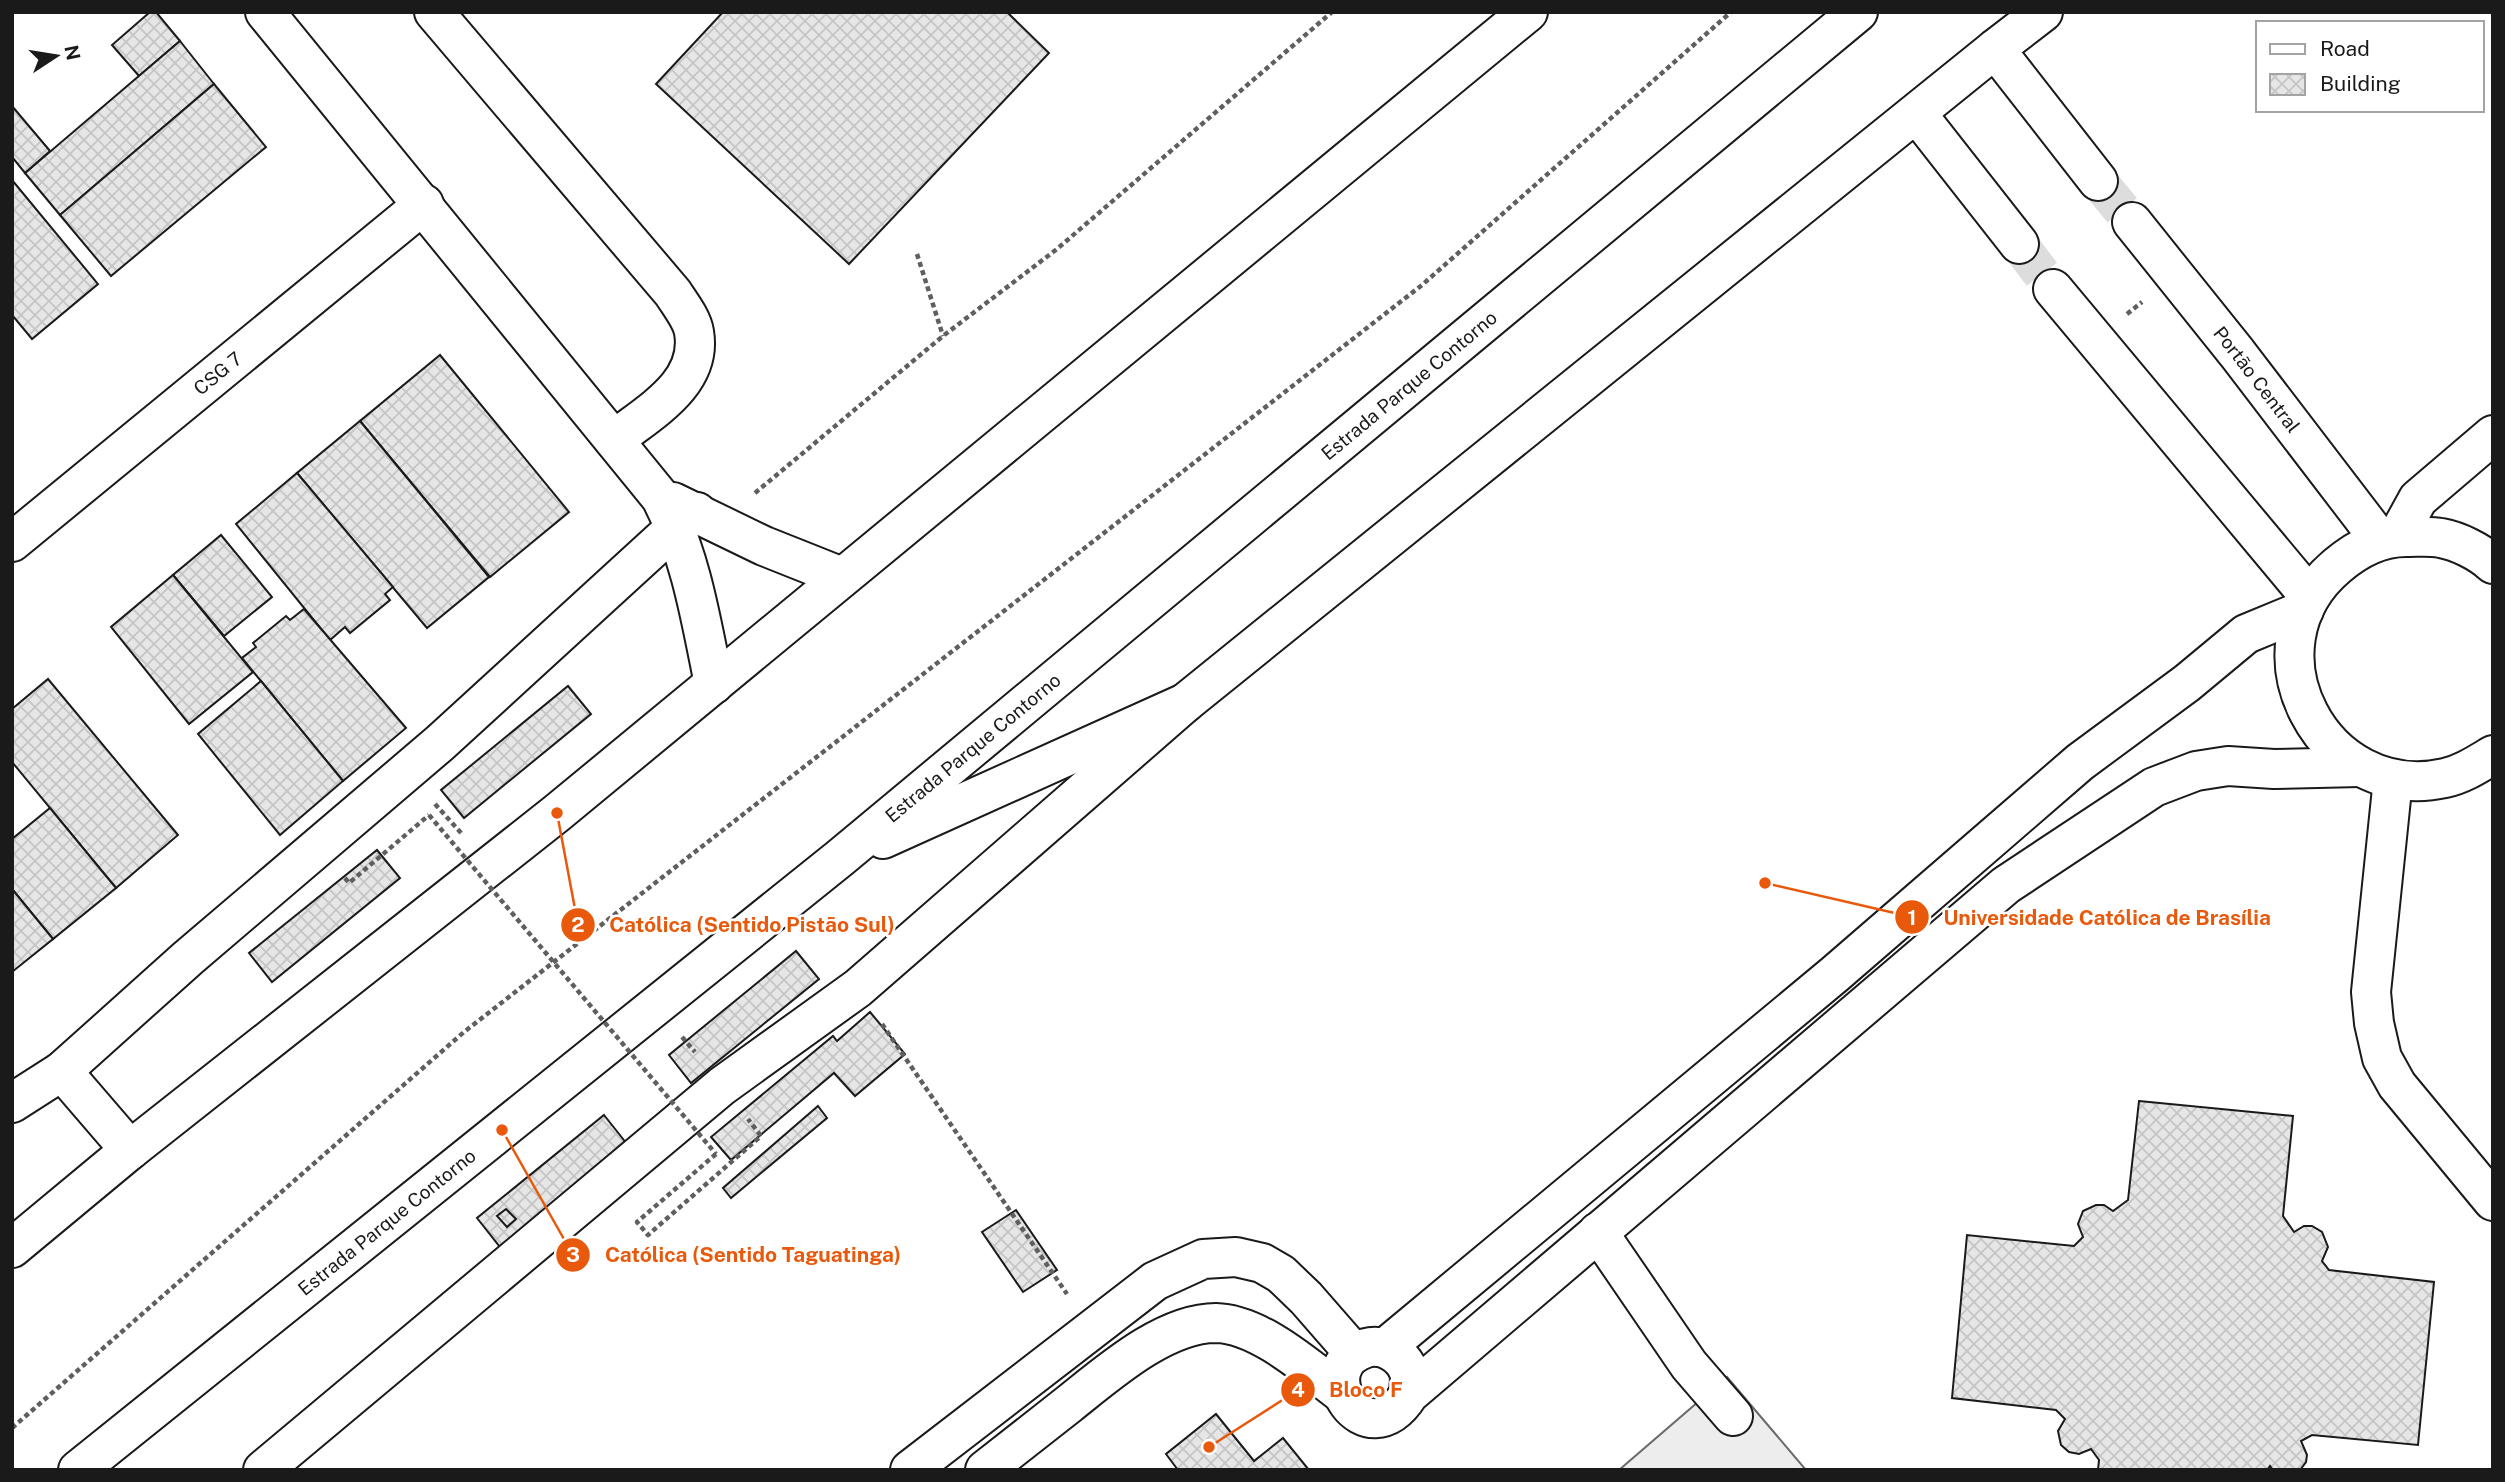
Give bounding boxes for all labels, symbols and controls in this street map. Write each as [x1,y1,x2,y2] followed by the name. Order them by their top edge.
[21,21,91,91] north arrow
[2256,21,2484,112] legend
[2320,36,2370,61] text: Road
[60,43,85,62] text: N
[2320,71,2401,96] text: Building
[1317,306,1501,464] street label: Estrada Parque Contorno
[2209,322,2305,437] street label: Portão Central
[189,347,246,399] street label: CSG 7
[881,668,1065,827] street label: Estrada Parque Contorno
[1894,896,2285,938] callout: Universidade Católica de Brasília
[560,904,909,946] callout: Católica (Sentido Pistão Sul)
[1908,905,1917,930] text: 1
[1943,905,2271,930] text: Universidade Católica de Brasília
[571,912,585,937] text: 2
[609,912,895,937] text: Católica (Sentido Pistão Sul)
[294,1144,480,1300] street label: Estrada Parque Contorno
[556,1234,915,1276] callout: Católica (Sentido Taguatinga)
[566,1242,580,1267] text: 3
[605,1242,901,1267] text: Católica (Sentido Taguatinga)
[1280,1369,1417,1411] callout: Bloco F
[1291,1377,1305,1402] text: 4
[1329,1377,1403,1402] text: Bloco F

